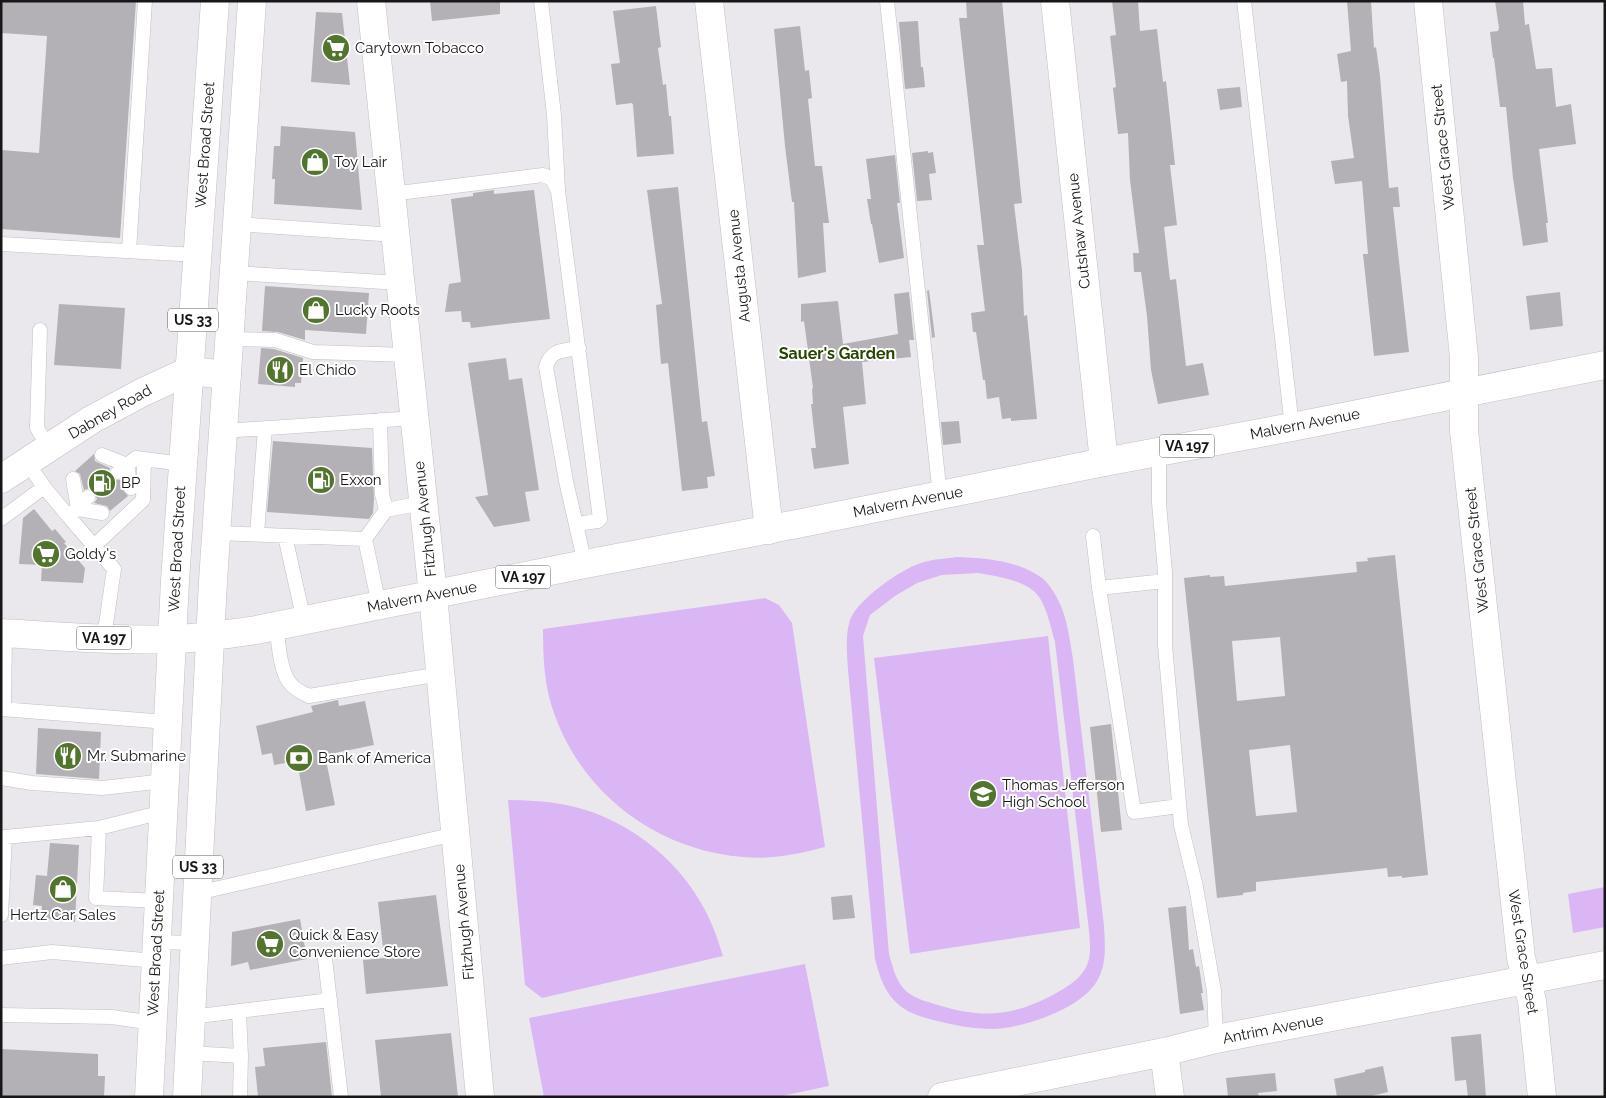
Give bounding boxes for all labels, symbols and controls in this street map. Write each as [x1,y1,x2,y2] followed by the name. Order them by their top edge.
[321,33,351,63] supermarket icon: Carytown Tobacco
[355,39,484,57] place label: Carytown Tobacco
[192,81,218,209] street label: West Broad Street
[1427,83,1459,211] street label: West Grace Street
[300,147,330,177] shop icon: Toy Lair
[334,153,388,171] place label: Toy Lair
[1064,172,1094,290] street label: Cutshaw Avenue
[724,208,754,323] street label: Augusta Avenue
[301,295,331,325] shop icon: Lucky Roots
[335,301,420,319] place label: Lucky Roots
[168,308,218,332] road number: US 33
[779,344,895,363] district label: Sauer's Garden
[265,355,295,385] restaurant icon: El Chido
[299,361,356,379] place label: El Chido
[65,381,155,443] street label: Dabney Road
[1248,404,1362,443] street label: Malvern Avenue
[1160,434,1214,458] road number: VA 197
[410,460,440,578] street label: Fitzhugh Avenue
[306,465,336,495] fuel station icon: Exxon
[87,468,117,498] fuel station icon: BP
[340,471,382,489] place label: Exxon
[121,474,140,492] place label: BP
[851,482,965,521] street label: Malvern Avenue
[165,485,189,613] street label: West Broad Street
[1461,486,1493,614] street label: West Grace Street
[31,539,61,569] supermarket icon: Goldy's
[65,545,116,563] place label: Goldy's
[496,566,550,588] road number: VA 197
[365,577,479,616] street label: Malvern Avenue
[76,626,132,650] road number: VA 197
[53,741,83,771] restaurant icon: Mr. Submarine
[284,743,314,773] bank icon: Bank of America
[87,747,186,765] place label: Mr. Submarine
[318,749,431,767] place label: Bank of America
[1002,776,1125,811] place label: Thomas Jefferson High School
[968,779,998,809] school or university icon: Thomas Jefferson High School
[173,856,223,879] road number: US 33
[450,863,478,981] street label: Fitzhugh Avenue
[48,874,78,904] shop icon: Hertz Car Sales
[1504,888,1542,1016] street label: West Grace Street
[144,889,168,1017] street label: West Broad Street
[10,906,116,924] place label: Hertz Car Sales
[289,926,420,961] place label: Quick & Easy Convenience Store
[255,929,285,959] supermarket icon: Quick & Easy Convenience Store
[1221,1010,1325,1048] street label: Antrim Avenue

